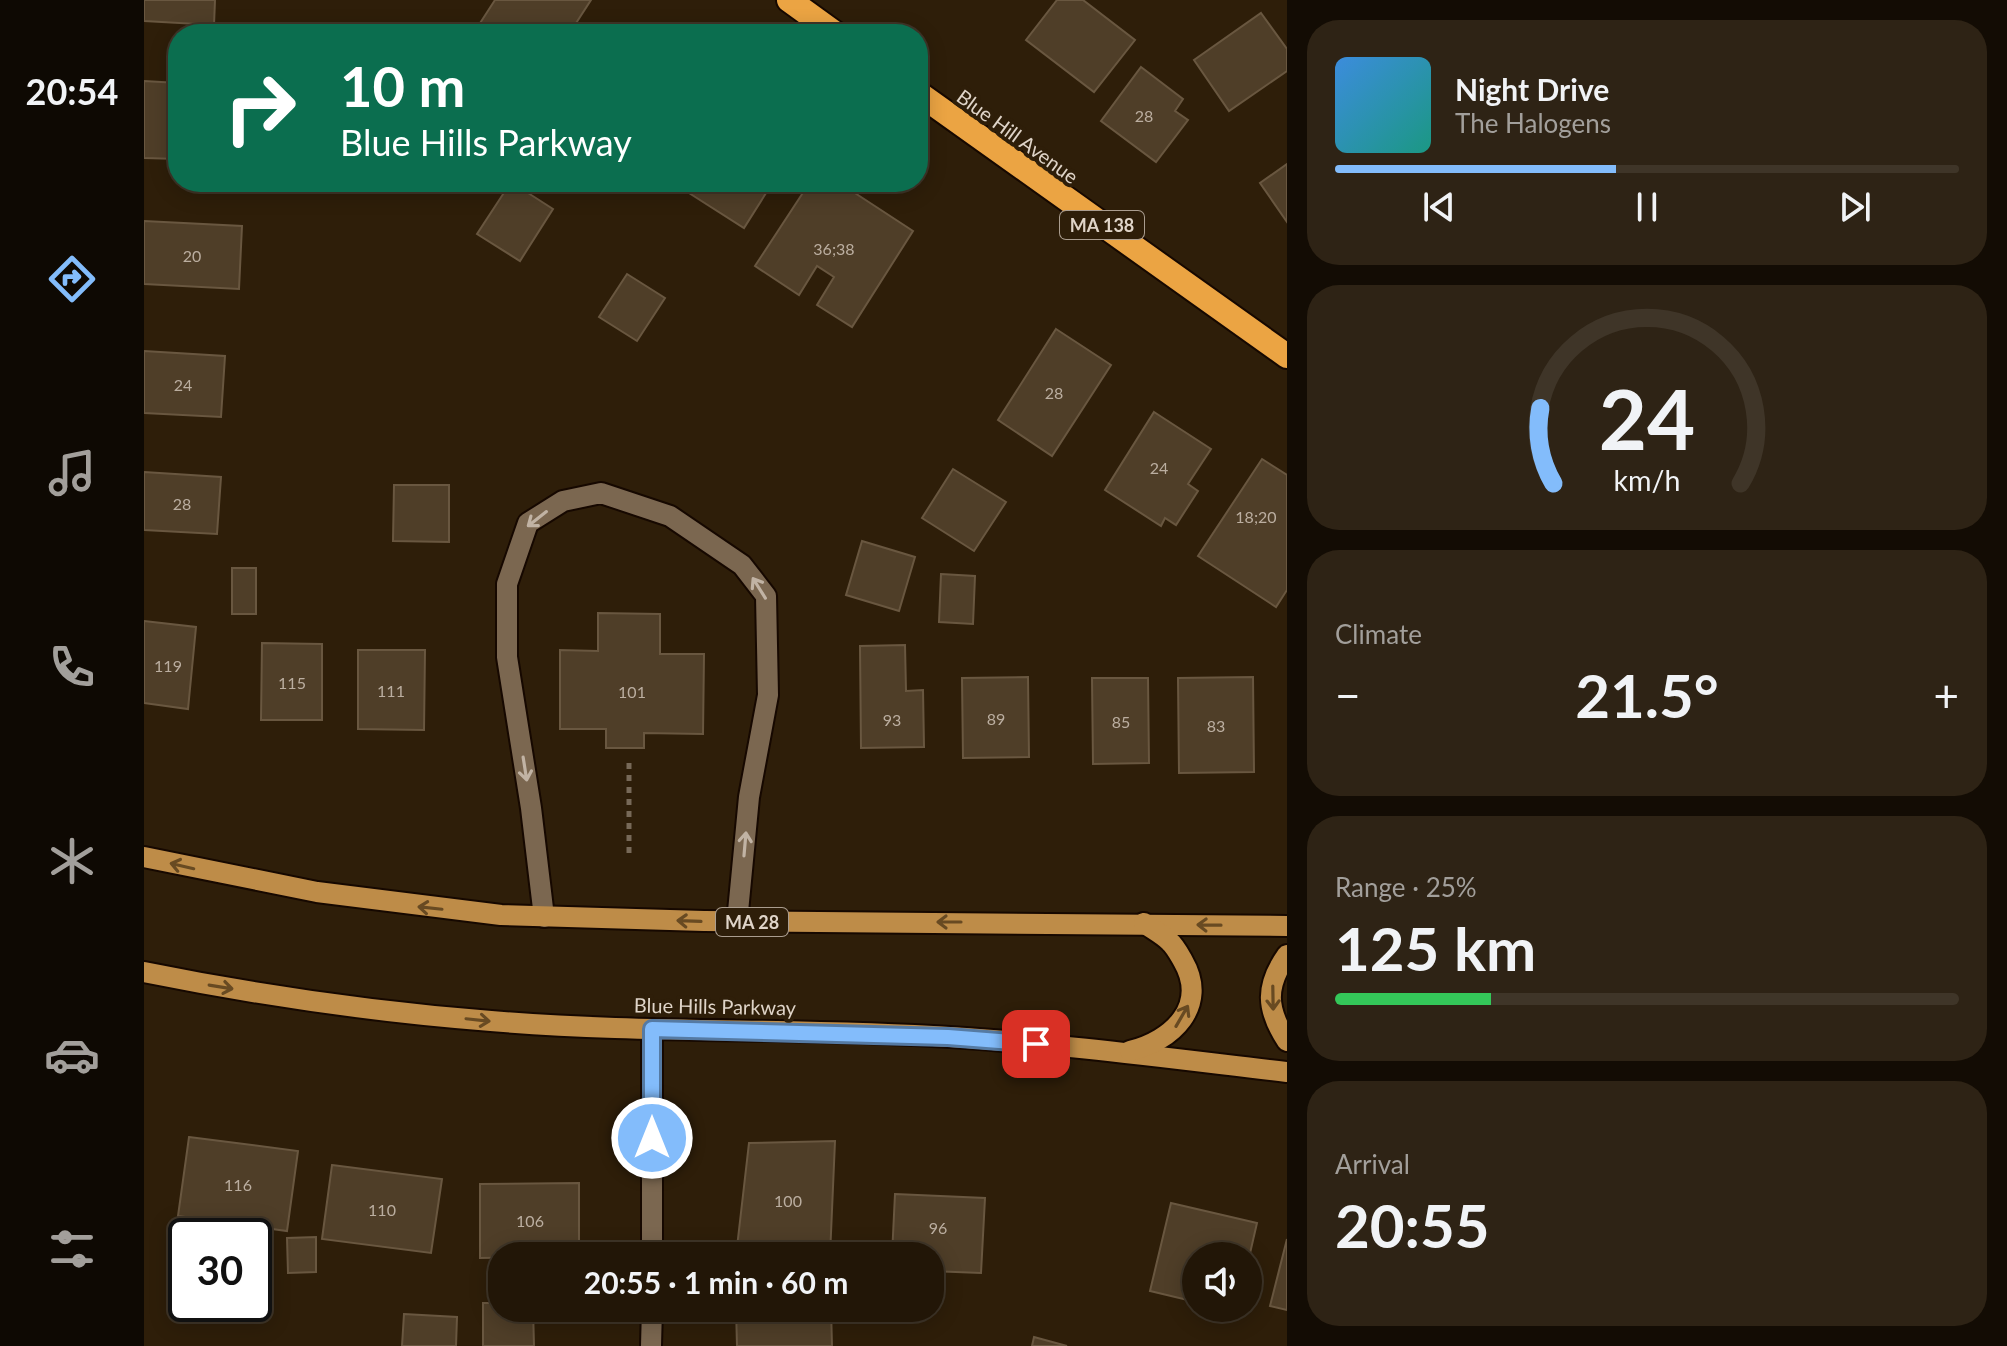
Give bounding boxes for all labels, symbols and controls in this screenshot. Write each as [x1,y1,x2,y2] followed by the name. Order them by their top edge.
[340,52,465,119] text: 10 m
[208,56,312,160] icon: right
[26,69,118,113] text: 20:54
[1455,71,1609,107] text: Night Drive
[953,84,1083,188] street label: Blue Hill Avenue
[1135,106,1153,125] house number: 28
[1455,107,1611,139] text: The Halogens
[340,120,632,164] text: Blue Hills Parkway
[1417,185,1461,229] icon: previous
[1625,185,1669,229] icon: pause
[1833,185,1877,229] icon: next
[1060,211,1144,239] road number: MA 138
[813,239,855,258] house number: 36;38
[183,246,201,265] house number: 20
[44,251,100,307] icon: directions
[1599,367,1695,467] text: 24
[174,375,192,394] house number: 24
[1045,383,1063,402] house number: 28
[44,445,100,501] icon: music
[1150,458,1168,477] house number: 24
[1614,463,1680,497] text: km/h
[173,494,191,513] house number: 28
[1235,507,1277,526] house number: 18;20
[527,511,548,528] one-way arrow
[750,578,767,600] one-way arrow
[1335,618,1422,650] text: Climate
[44,639,100,695] icon: phone
[154,656,182,675] house number: 119
[1575,659,1719,731] text: 21.5°
[1335,669,1361,721] text: −
[1933,669,1959,721] text: +
[278,673,306,692] house number: 115
[377,681,405,700] house number: 111
[618,682,646,701] house number: 101
[987,709,1005,728] house number: 89
[883,710,901,729] house number: 93
[1112,712,1130,731] house number: 85
[1207,716,1225,735] house number: 83
[518,756,533,781] one-way arrow
[737,831,752,858] one-way arrow
[44,833,100,889] icon: climate
[170,858,195,873] one-way arrow
[1335,871,1477,903] text: Range · 25%
[417,900,443,915] one-way arrow
[716,908,788,936] road number: MA 28
[1335,912,1536,984] text: 125 km
[676,913,703,928] one-way arrow
[936,915,963,930] one-way arrow
[1196,917,1223,932] one-way arrow
[207,980,233,995] one-way arrow
[1265,984,1280,1010] one-way arrow
[634,993,797,1019] street label: Blue Hills Parkway
[1175,1005,1191,1028] one-way arrow
[1002,1010,1070,1078] pin
[464,1013,491,1028] one-way arrow
[1014,1022,1058,1066] icon: arrive
[44,1027,100,1083] icon: car
[610,1096,694,1180] position arrow
[1335,1148,1410,1180] text: Arrival
[224,1175,252,1194] house number: 116
[1335,1189,1490,1261] text: 20:55
[774,1191,802,1210] house number: 100
[368,1200,396,1219] house number: 110
[516,1211,544,1230] house number: 106
[168,1218,272,1322] speed limit sign: 30
[929,1218,947,1237] house number: 96
[44,1221,100,1277] icon: filters
[1182,1242,1262,1322] map controls
[1182,1242,1262,1322] button: sound
[584,1264,848,1300] text: 20:55 · 1 min · 60 m

